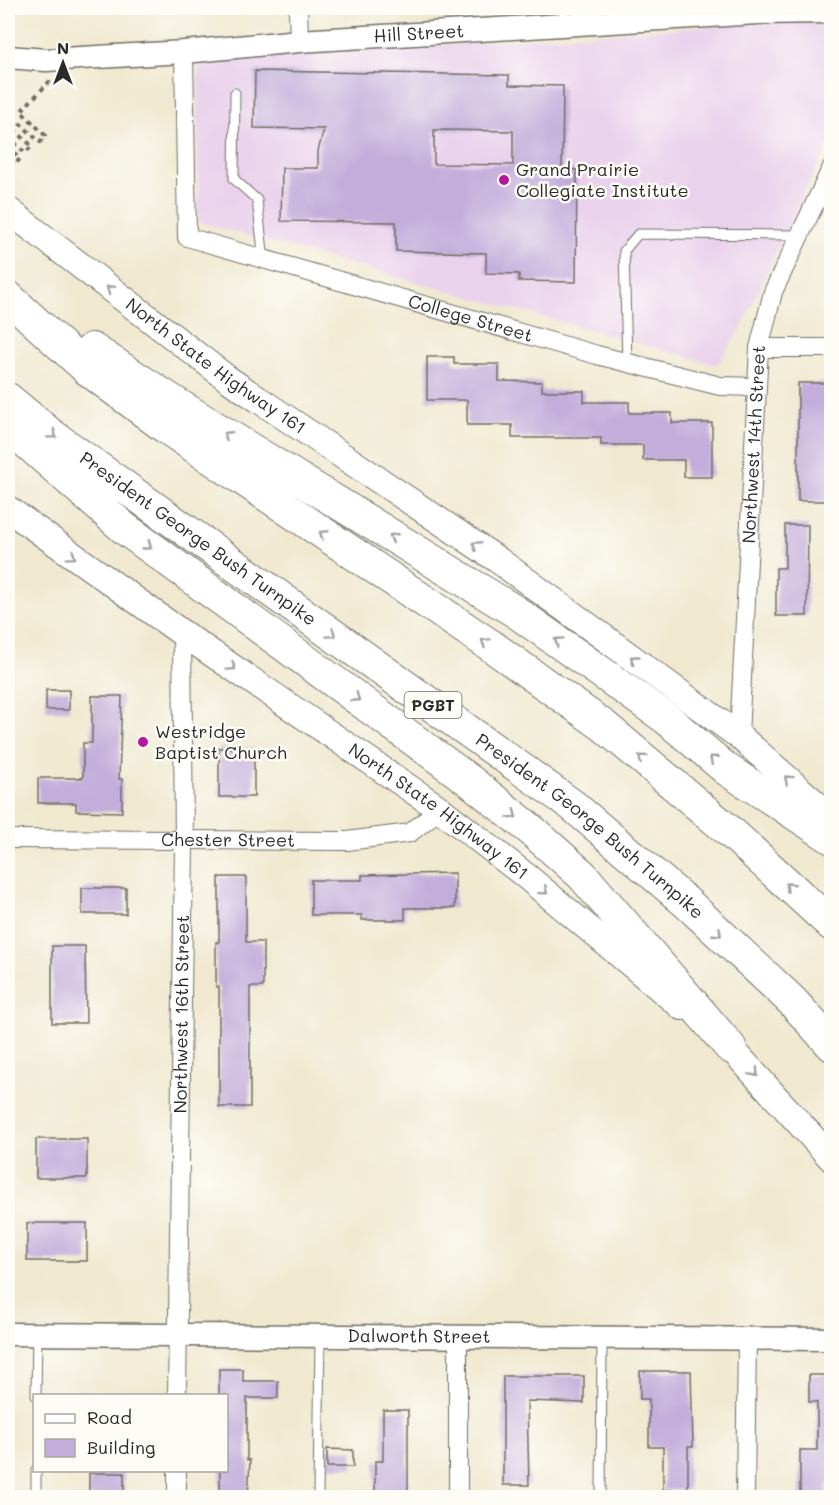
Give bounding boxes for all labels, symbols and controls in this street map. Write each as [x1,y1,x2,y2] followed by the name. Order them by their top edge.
[373,18,465,47] street label: Hill Street
[33,33,93,93] north arrow
[57,37,69,58] text: N
[516,157,689,202] place label: Grand Prairie Collegiate Institute
[497,173,511,187] marker: Grand Prairie Collegiate Institute
[105,286,116,297] one-way arrow
[406,288,536,347] street label: College Street
[121,292,311,439] street label: North State Highway 161
[736,345,770,544] street label: Northwest 14th Street
[46,428,57,439] one-way arrow
[223,430,233,442] one-way arrow
[75,446,322,631] street label: President George Bush Turnpike
[318,530,329,541] one-way arrow
[389,532,399,544] one-way arrow
[142,538,153,549] one-way arrow
[472,541,483,552] one-way arrow
[65,549,76,560] one-way arrow
[325,627,336,638] one-way arrow
[553,637,564,648] one-way arrow
[481,638,492,649] one-way arrow
[630,656,641,667] one-way arrow
[225,660,236,671] one-way arrow
[350,691,361,702] one-way arrow
[404,692,462,718] road number: PGBT
[155,719,287,764] place label: Westridge Baptist Church
[471,727,709,924] street label: President George Bush Turnpike
[136,735,150,749] marker: Westridge Baptist Church
[344,737,534,884] street label: North State Highway 161
[638,754,649,765] one-way arrow
[709,755,720,766] one-way arrow
[784,775,795,786] one-way arrow
[506,807,517,818] one-way arrow
[161,827,295,852] street label: Chester Street
[785,882,795,893] one-way arrow
[537,884,548,895] one-way arrow
[168,914,194,1114] street label: Northwest 16th Street
[711,925,722,936] one-way arrow
[747,1066,758,1077] one-way arrow
[347,1323,491,1348] street label: Dalworth Street
[33,1394,228,1472] legend
[87,1405,132,1429] text: Road
[87,1435,155,1459] text: Building

